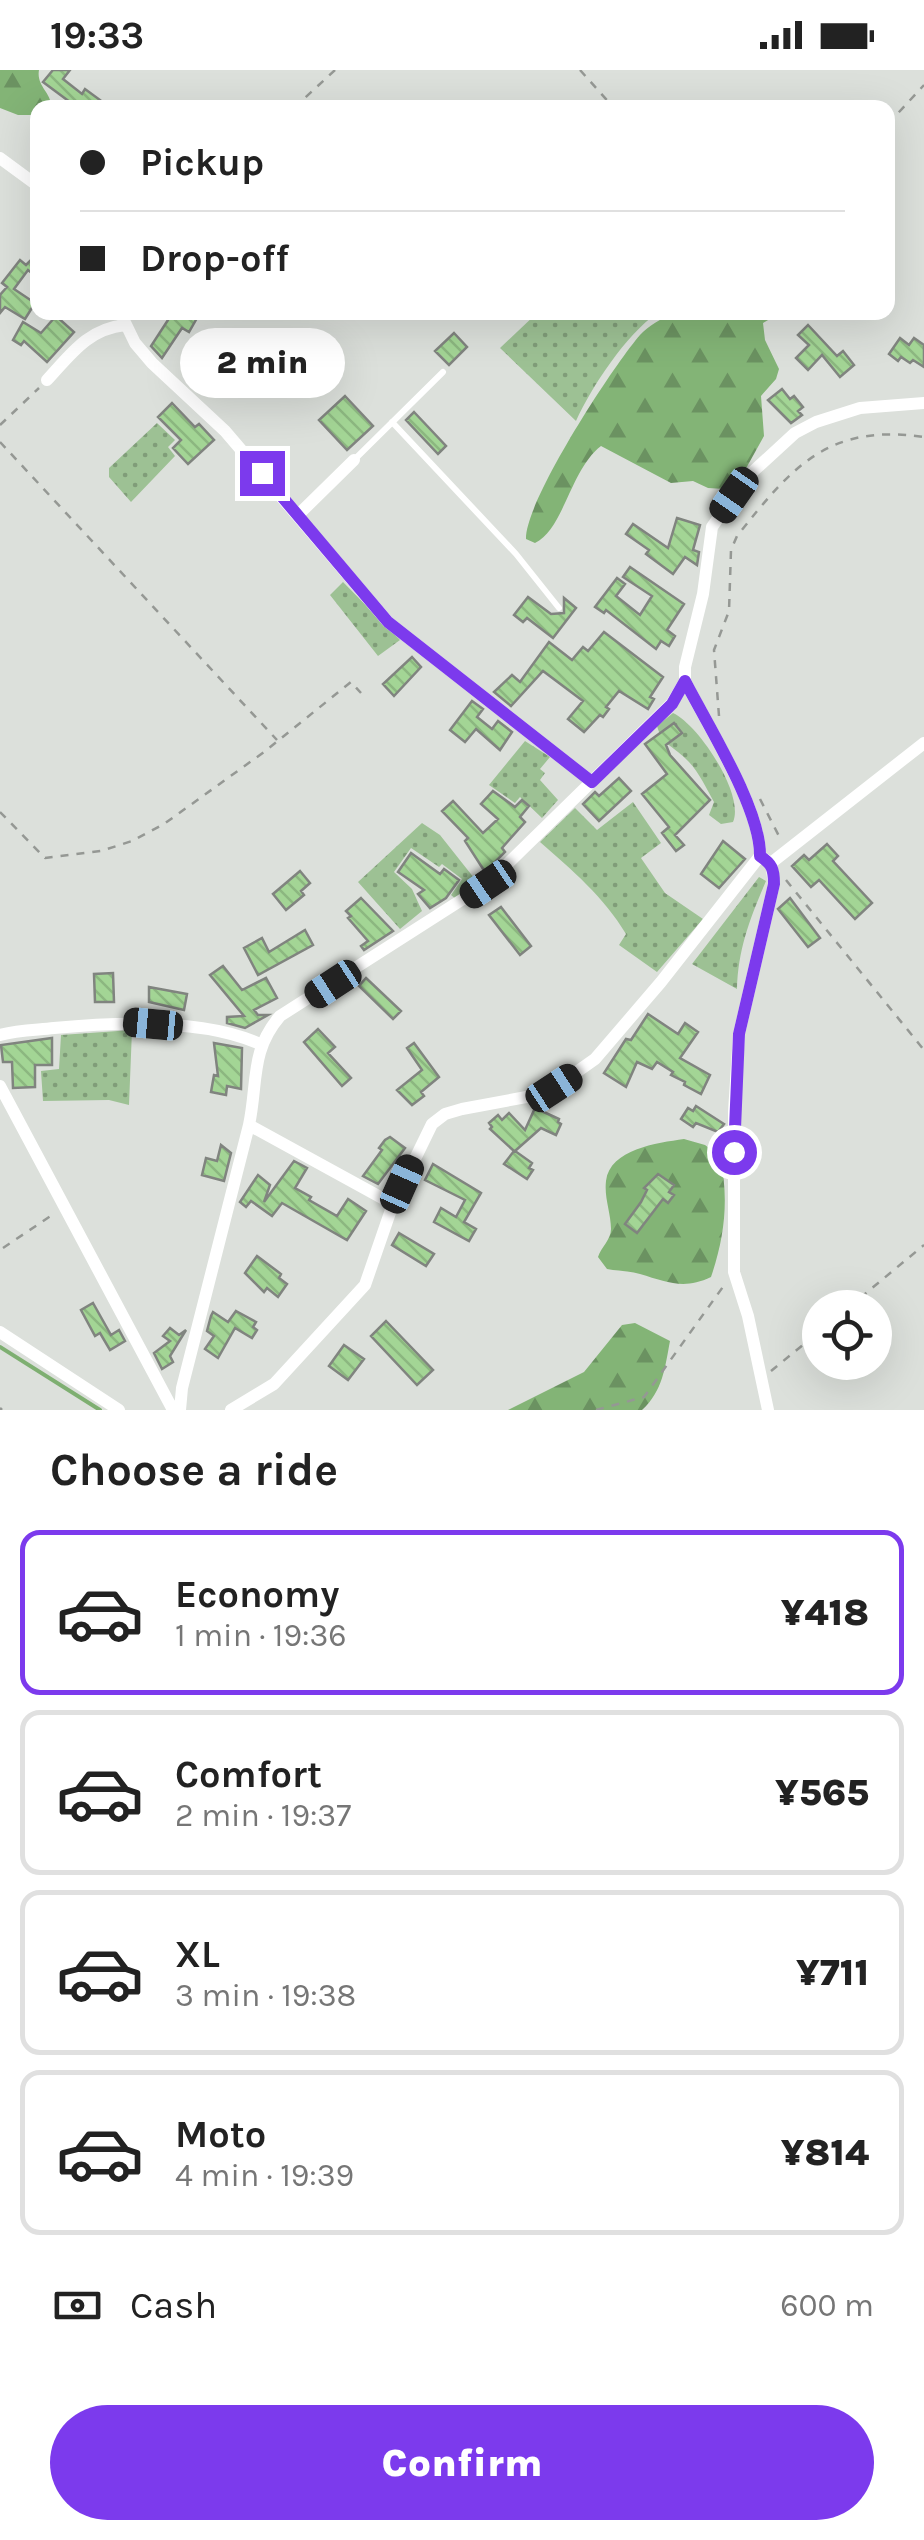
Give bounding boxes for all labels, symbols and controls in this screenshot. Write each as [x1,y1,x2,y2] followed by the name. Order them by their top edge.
[50,13,144,58] text: 19:33
[140,140,264,185] text: Pickup
[140,236,289,281] text: Drop-off
[180,328,344,398] callout: 2 min
[217,344,308,381] text: 2 min
[240,451,285,496] route end
[705,462,763,528] car
[455,855,521,913] car
[300,955,366,1013] car
[122,1006,184,1042] car
[521,1059,587,1117] car
[712,1130,757,1175] route start
[376,1150,428,1218] car
[802,1290,892,1380] map controls
[802,1290,892,1380] button: locate
[50,1444,338,1496] text: Choose a ride
[55,1568,145,1658] icon: car
[175,1572,339,1617] text: Economy
[781,1590,869,1635] text: ¥418
[175,1617,347,1654] text: 1 min · 19:36
[55,1748,145,1838] icon: car
[175,1752,322,1797] text: Comfort
[775,1770,869,1815] text: ¥565
[175,1797,351,1834] text: 2 min · 19:37
[55,1928,145,2018] icon: car
[175,1932,220,1977] text: XL
[796,1950,869,1995] text: ¥711
[175,1977,356,2014] text: 3 min · 19:38
[55,2108,145,2198] icon: car
[175,2112,266,2157] text: Moto
[781,2130,869,2175] text: ¥814
[175,2157,354,2194] text: 4 min · 19:39
[50,2278,105,2333] icon: cash
[130,2283,217,2328] text: Cash
[780,2287,874,2324] text: 600 m
[50,2405,874,2520] button: Confirm

